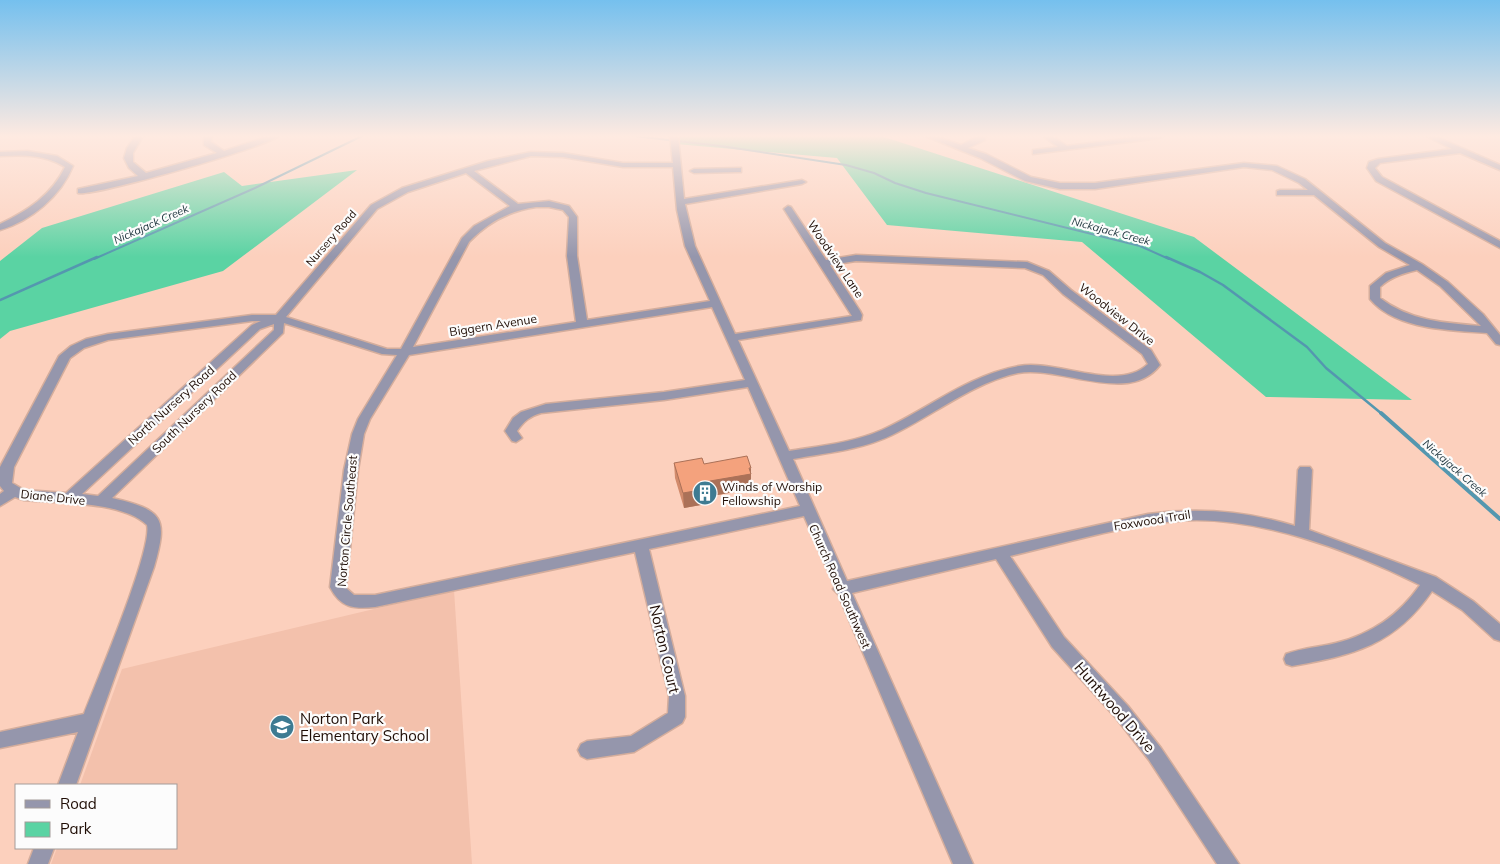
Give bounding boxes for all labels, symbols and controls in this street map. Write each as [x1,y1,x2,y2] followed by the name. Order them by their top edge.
[111,201,191,247] water label: Nickajack Creek
[303,207,359,269] street label: Nursery Road
[1070,214,1152,248] water label: Nickajack Creek
[805,217,867,301] street label: Woodview Lane
[1076,280,1158,348] street label: Woodview Drive
[448,311,538,339] street label: Biggern Avenue
[125,362,217,448] street label: North Nursery Road
[149,368,239,456] street label: South Nursery Road
[1420,436,1490,500] water label: Nickajack Creek
[334,455,360,587] street label: Norton Circle Southeast
[722,479,822,508] place label: Winds of Worship Fellowship
[692,480,718,506] building icon: Winds of Worship Fellowship
[20,486,86,508] street label: Diane Drive
[1113,507,1191,533] street label: Foxwood Trail
[806,522,874,650] street label: Church Road Southwest
[646,603,684,695] street label: Norton Court
[1071,658,1159,756] street label: Huntwood Drive
[300,709,429,745] place label: Norton Park Elementary School
[269,714,295,740] school or university icon: Norton Park Elementary School
[15,784,178,849] legend
[60,794,97,813] text: Road
[60,819,92,838] text: Park

